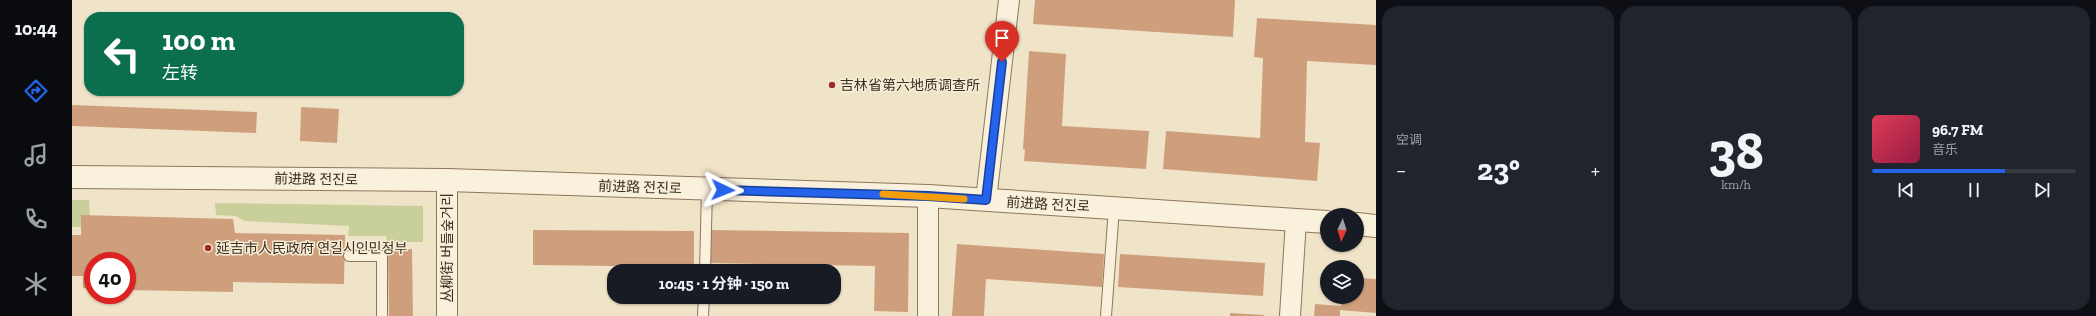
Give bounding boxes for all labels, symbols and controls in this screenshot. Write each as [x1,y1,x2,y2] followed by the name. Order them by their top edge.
[15,18,57,40] text: 10:44
[985,21,1019,62] pin
[162,24,235,57] text: 100 m
[991,27,1013,49] icon: arrive
[96,28,148,80] icon: left
[162,62,198,84] text: 左转
[22,77,50,105] icon: directions
[840,77,980,94] place label: 吉林省第六地质调查所
[827,80,837,90] marker: 吉林省第六地质调查所
[1708,120,1764,182] text: 38
[1932,121,1983,139] text: 96.7 FM
[1396,132,1422,147] text: 空调
[22,141,50,169] icon: music
[1932,142,1958,157] text: 音乐
[1477,152,1520,188] text: 23°
[1396,157,1406,184] text: −
[1591,157,1600,184] text: +
[702,169,744,211] position arrow
[274,170,358,189] street label: 前进路 전진로
[1721,177,1751,192] text: km/h
[598,178,682,197] street label: 前进路 전진로
[1895,179,1917,201] icon: previous
[1963,179,1985,201] icon: pause
[2031,179,2053,201] icon: next
[439,193,456,303] street label: 丛柳街 버들숲거리
[1006,194,1090,215] street label: 前进路 전진로
[22,205,50,233] icon: phone
[1320,208,1364,252] north arrow
[1320,208,1364,304] map controls
[216,240,407,257] place label: 延吉市人民政府 연길시인민정부
[203,243,213,253] marker: 延吉市人民政府 연길시인민정부
[84,252,136,304] speed limit sign: 40
[1320,260,1364,304] button: layers
[22,270,50,298] icon: climate
[659,275,789,293] text: 10:45 · 1 分钟 · 150 m

